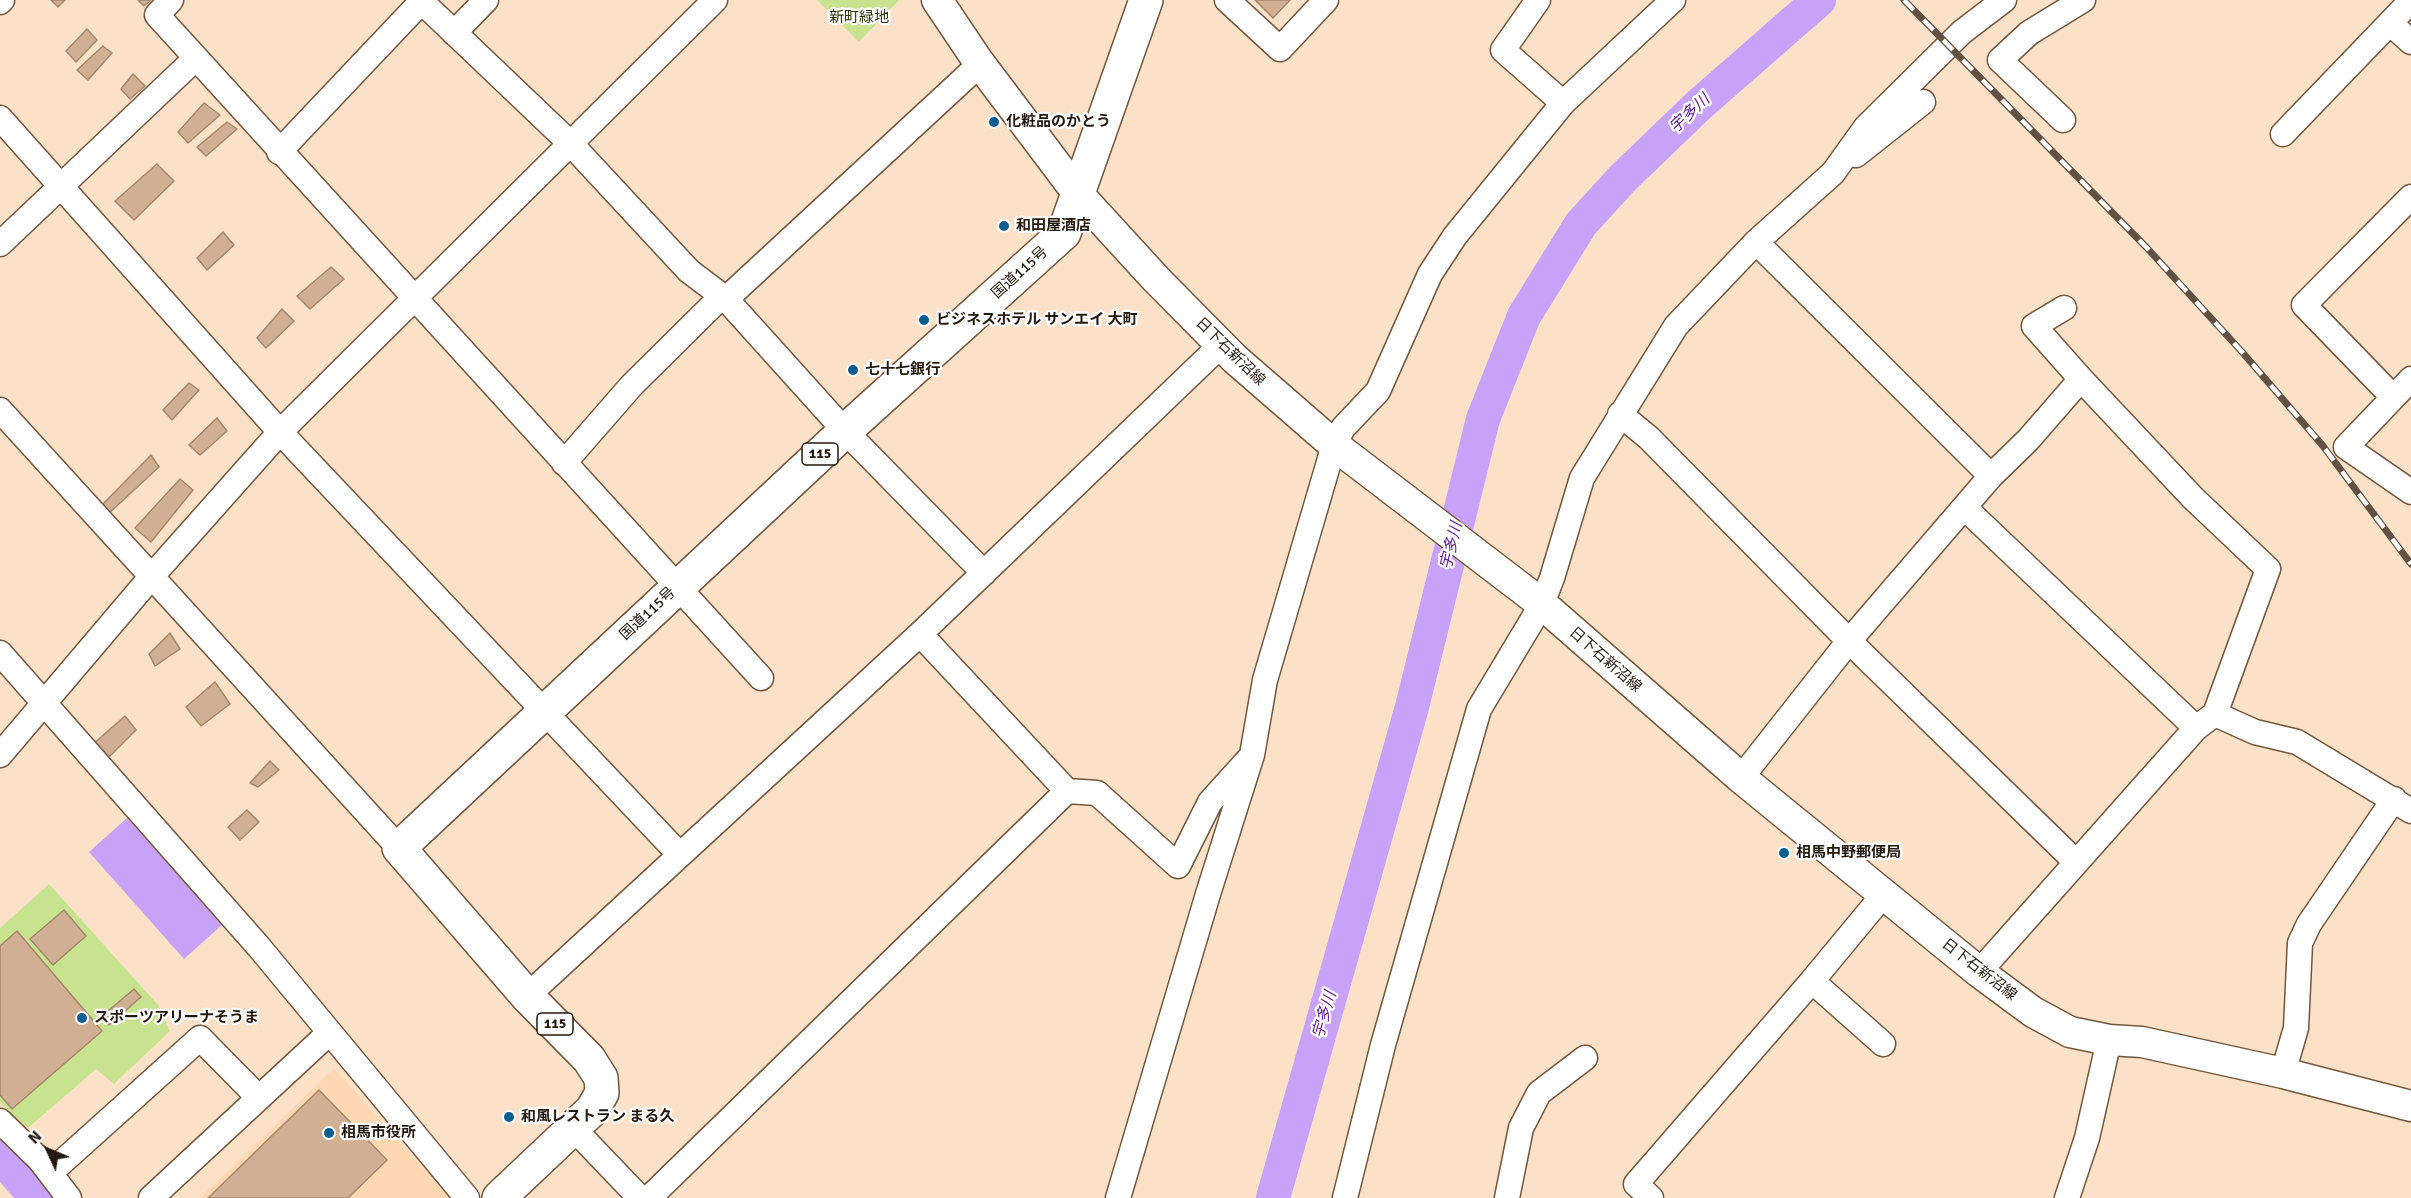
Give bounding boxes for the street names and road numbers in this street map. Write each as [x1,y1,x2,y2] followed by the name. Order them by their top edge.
[988,243,1052,303] street label: 国道115号
[1191,314,1269,390] street label: 日下石新沼線
[802,443,838,465] road number: 115
[617,584,679,644] street label: 国道115号
[1565,624,1645,696] street label: 日下石新沼線
[1938,935,2020,1005] street label: 日下石新沼線
[537,1013,573,1035] road number: 115

